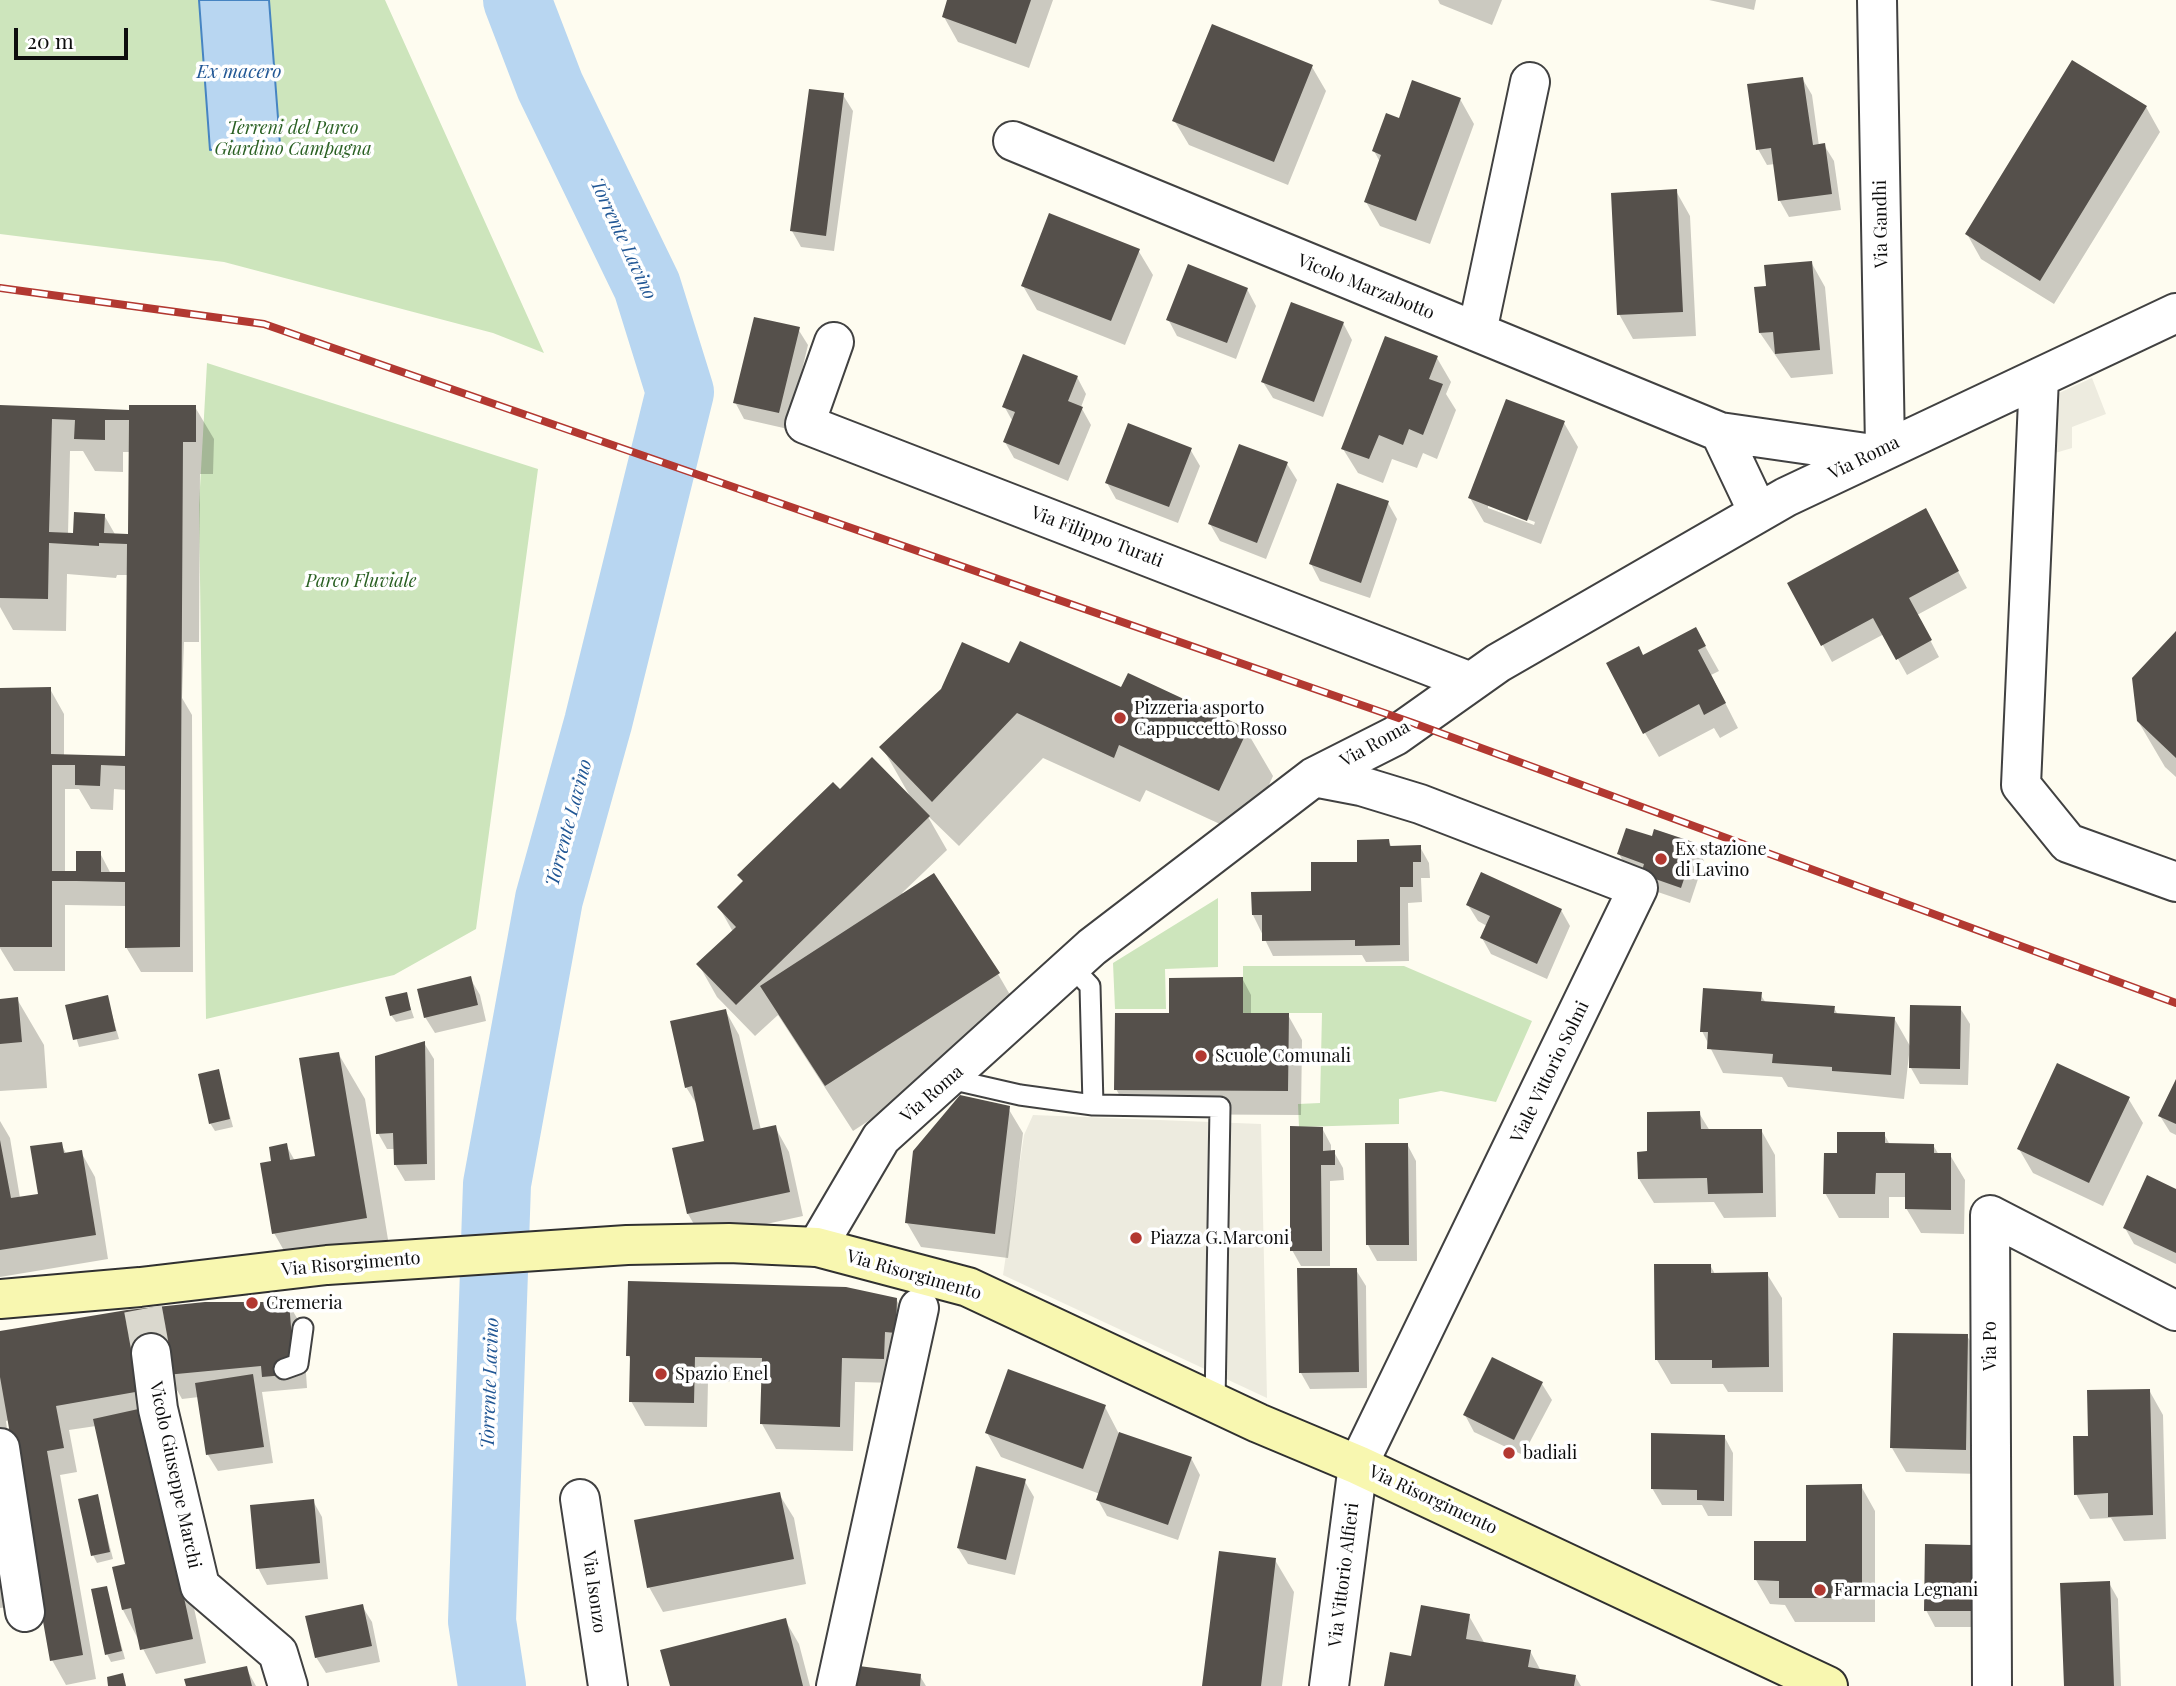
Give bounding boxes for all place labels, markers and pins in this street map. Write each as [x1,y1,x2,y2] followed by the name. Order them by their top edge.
[1134,697,1287,740] place label: Pizzeria asporto Cappuccetto Rosso
[1112,710,1128,726] marker: Pizzeria asporto Cappuccetto Rosso
[1675,838,1767,880] place label: Ex stazione di Lavino
[1653,851,1669,867] marker: Ex stazione di Lavino
[1215,1045,1351,1067] place label: Scuole Comunali
[1193,1048,1209,1064] marker: Scuole Comunali
[1150,1227,1289,1249] place label: Piazza G.Marconi
[1128,1230,1144,1246] marker: Piazza G.Marconi
[266,1292,342,1314] place label: Cremeria
[244,1295,260,1311] marker: Cremeria
[675,1363,768,1385] place label: Spazio Enel
[653,1366,669,1382] marker: Spazio Enel
[1523,1442,1577,1464] place label: badiali
[1501,1445,1517,1461] marker: badiali
[1834,1579,1978,1601] place label: Farmacia Legnani
[1812,1582,1828,1598] marker: Farmacia Legnani

